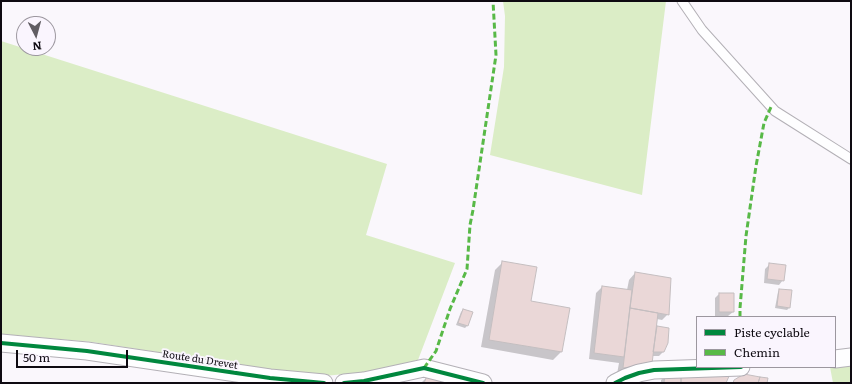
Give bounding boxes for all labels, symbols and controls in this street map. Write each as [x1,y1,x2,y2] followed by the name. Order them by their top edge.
[16,16,56,56] north arrow
[32,39,43,55] text: N
[696,316,836,368] legend
[734,323,810,341] text: Piste cyclable
[18,342,130,368] scale bar
[734,343,780,361] text: Chemin
[23,348,50,366] text: 50 m
[161,348,239,372] street label: Route du Drevet

